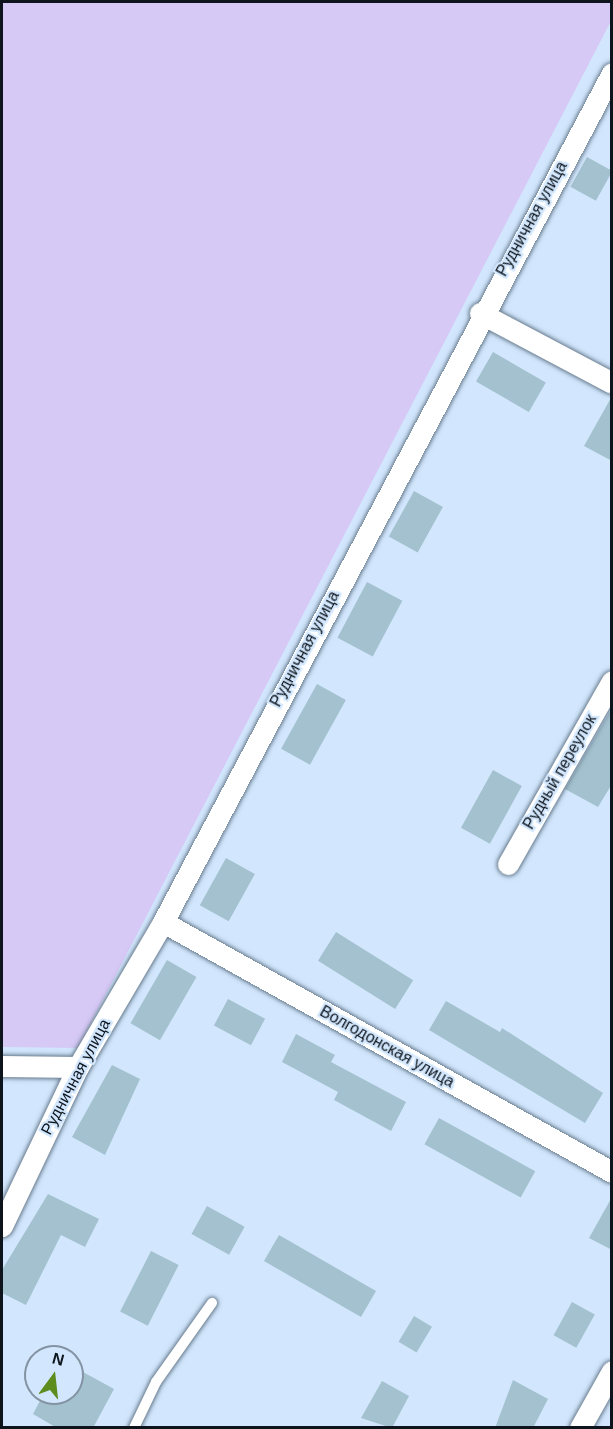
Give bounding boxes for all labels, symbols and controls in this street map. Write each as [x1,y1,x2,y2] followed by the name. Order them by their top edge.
[492,158,572,280] street label: Рудничная улица
[266,588,344,710] street label: Рудничная улица
[519,711,601,833] street label: Рудный переулок
[316,1002,458,1092] street label: Волгодонская улица
[37,1016,115,1138] street label: Рудничная улица
[24,1345,84,1405] north arrow
[50,1349,66,1369] text: N

